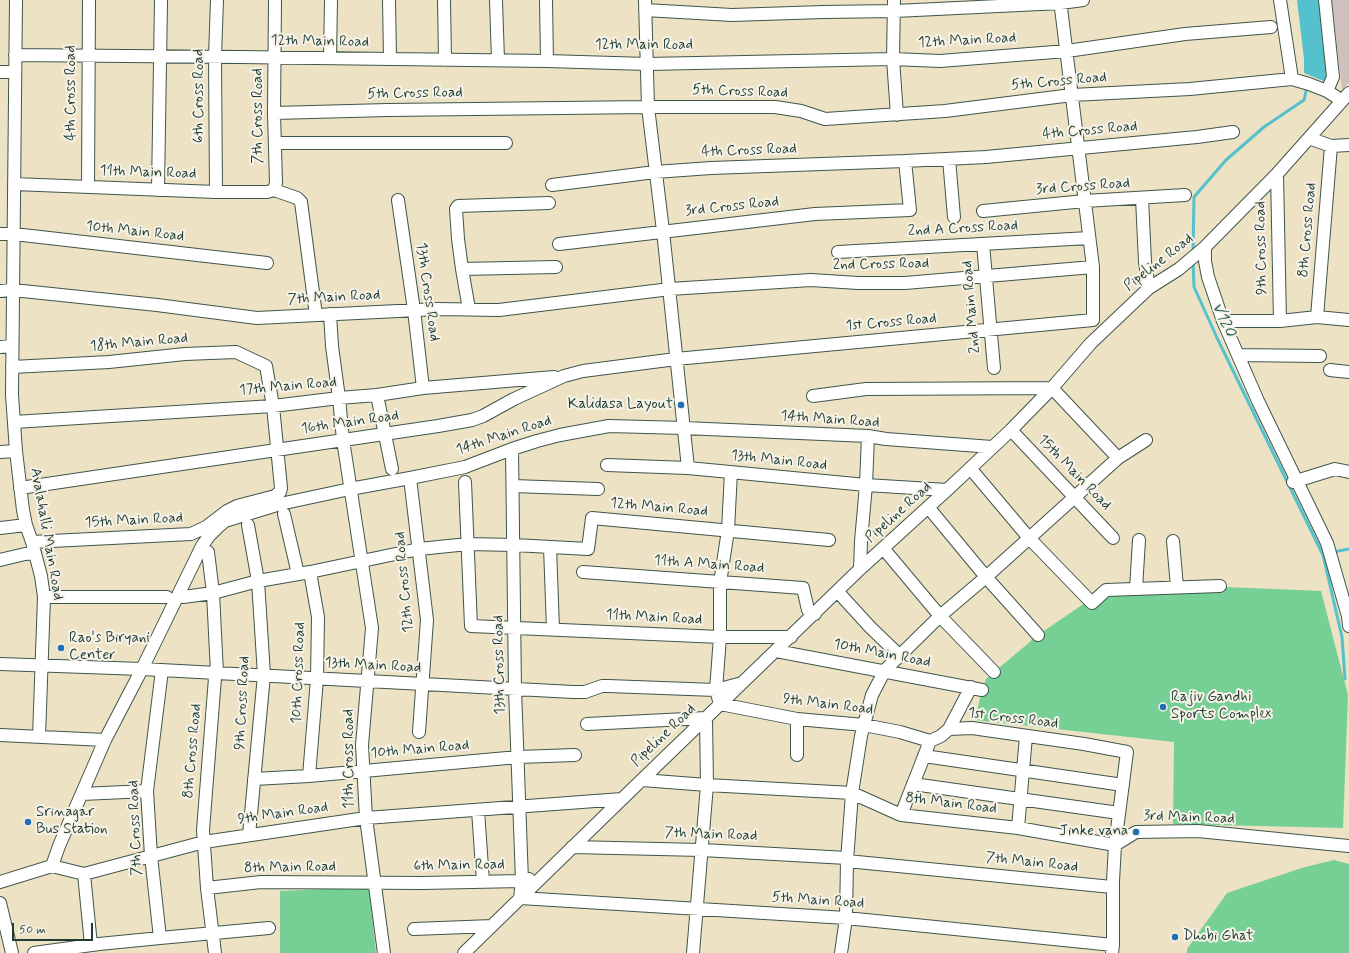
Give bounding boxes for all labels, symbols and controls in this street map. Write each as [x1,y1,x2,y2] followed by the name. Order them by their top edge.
[917,29,1017,53] street label: 12th Main Road
[271,32,369,52] street label: 12th Main Road
[595,37,693,55] street label: 12th Main Road
[63,45,81,141] street label: 4th Cross Road
[191,49,209,143] street label: 6th Cross Road
[250,68,268,164] street label: 7th Cross Road
[1011,69,1107,95] street label: 5th Cross Road
[692,81,788,103] street label: 5th Cross Road
[367,84,463,104] street label: 5th Cross Road
[1042,118,1138,144] street label: 4th Cross Road
[701,140,797,162] street label: 4th Cross Road
[99,162,197,184] street label: 11th Main Road
[1035,175,1131,199] street label: 3rd Cross Road
[1295,182,1321,278] street label: 8th Cross Road
[684,193,780,221] street label: 3rd Cross Road
[1252,201,1272,295] street label: 9th Cross Road
[907,217,1019,241] street label: 2nd A Cross Road
[85,218,185,246] street label: 10th Main Road
[1121,230,1197,296] street label: Pipeline Road
[411,241,443,343] street label: 13th Cross Road
[833,255,929,275] street label: 2nd Cross Road
[959,260,985,354] street label: 2nd Main Road
[287,287,381,309] street label: 7th Main Road
[1207,300,1239,340] water label: V120
[845,310,937,336] street label: 1st Cross Road
[89,330,189,356] street label: 18th Main Road
[238,374,338,400] street label: 17th Main Road
[568,396,673,414] place label: Kalidasa Layout
[676,400,686,410] marker: Kalidasa Layout
[300,407,400,439] street label: 16th Main Road
[780,408,880,432] street label: 14th Main Road
[454,412,554,460] street label: 14th Main Road
[1033,431,1115,515] street label: 15th Main Road
[730,447,828,475] street label: 13th Main Road
[25,466,67,602] street label: Avalahalli Main Road
[862,479,936,547] street label: Pipeline Road
[609,495,709,521] street label: 12th Main Road
[84,509,184,533] street label: 15th Main Road
[392,531,418,633] street label: 12th Cross Road
[653,552,765,578] street label: 11th A Main Road
[605,606,703,630] street label: 11th Main Road
[490,615,510,715] street label: 13th Cross Road
[288,622,310,724] street label: 10th Cross Road
[69,630,150,665] place label: Rao's Biryani Center
[832,636,932,672] street label: 10th Main Road
[56,643,66,653] marker: Rao's Biryani Center
[324,654,422,678] street label: 13th Main Road
[232,656,254,750] street label: 9th Cross Road
[1171,689,1271,724] place label: Rajiv Gandhi Sports Complex
[782,691,874,719] street label: 9th Main Road
[628,701,700,771] street label: Pipeline Road
[1158,702,1168,712] marker: Rajiv Gandhi Sports Complex
[180,703,206,799] street label: 8th Cross Road
[967,705,1059,733] street label: 1st Cross Road
[341,709,359,809] street label: 11th Cross Road
[370,737,470,763] street label: 10th Main Road
[125,780,147,876] street label: 7th Cross Road
[904,789,998,819] street label: 8th Main Road
[237,799,329,829] street label: 9th Main Road
[36,804,108,839] place label: Srinagar Bus Station
[1143,807,1235,829] street label: 3rd Main Road
[23,817,33,827] marker: Srinagar Bus Station
[1059,823,1128,841] place label: Jinke vana
[664,824,758,846] street label: 7th Main Road
[1131,827,1141,837] marker: Jinke vana
[985,849,1079,877] street label: 7th Main Road
[413,856,505,876] street label: 6th Main Road
[244,858,336,878] street label: 8th Main Road
[771,889,865,913] street label: 5th Main Road
[14,915,95,941] scale bar
[19,922,46,938] text: 50 m
[1183,928,1253,946] place label: Dhobi Ghat
[1170,932,1180,942] marker: Dhobi Ghat

